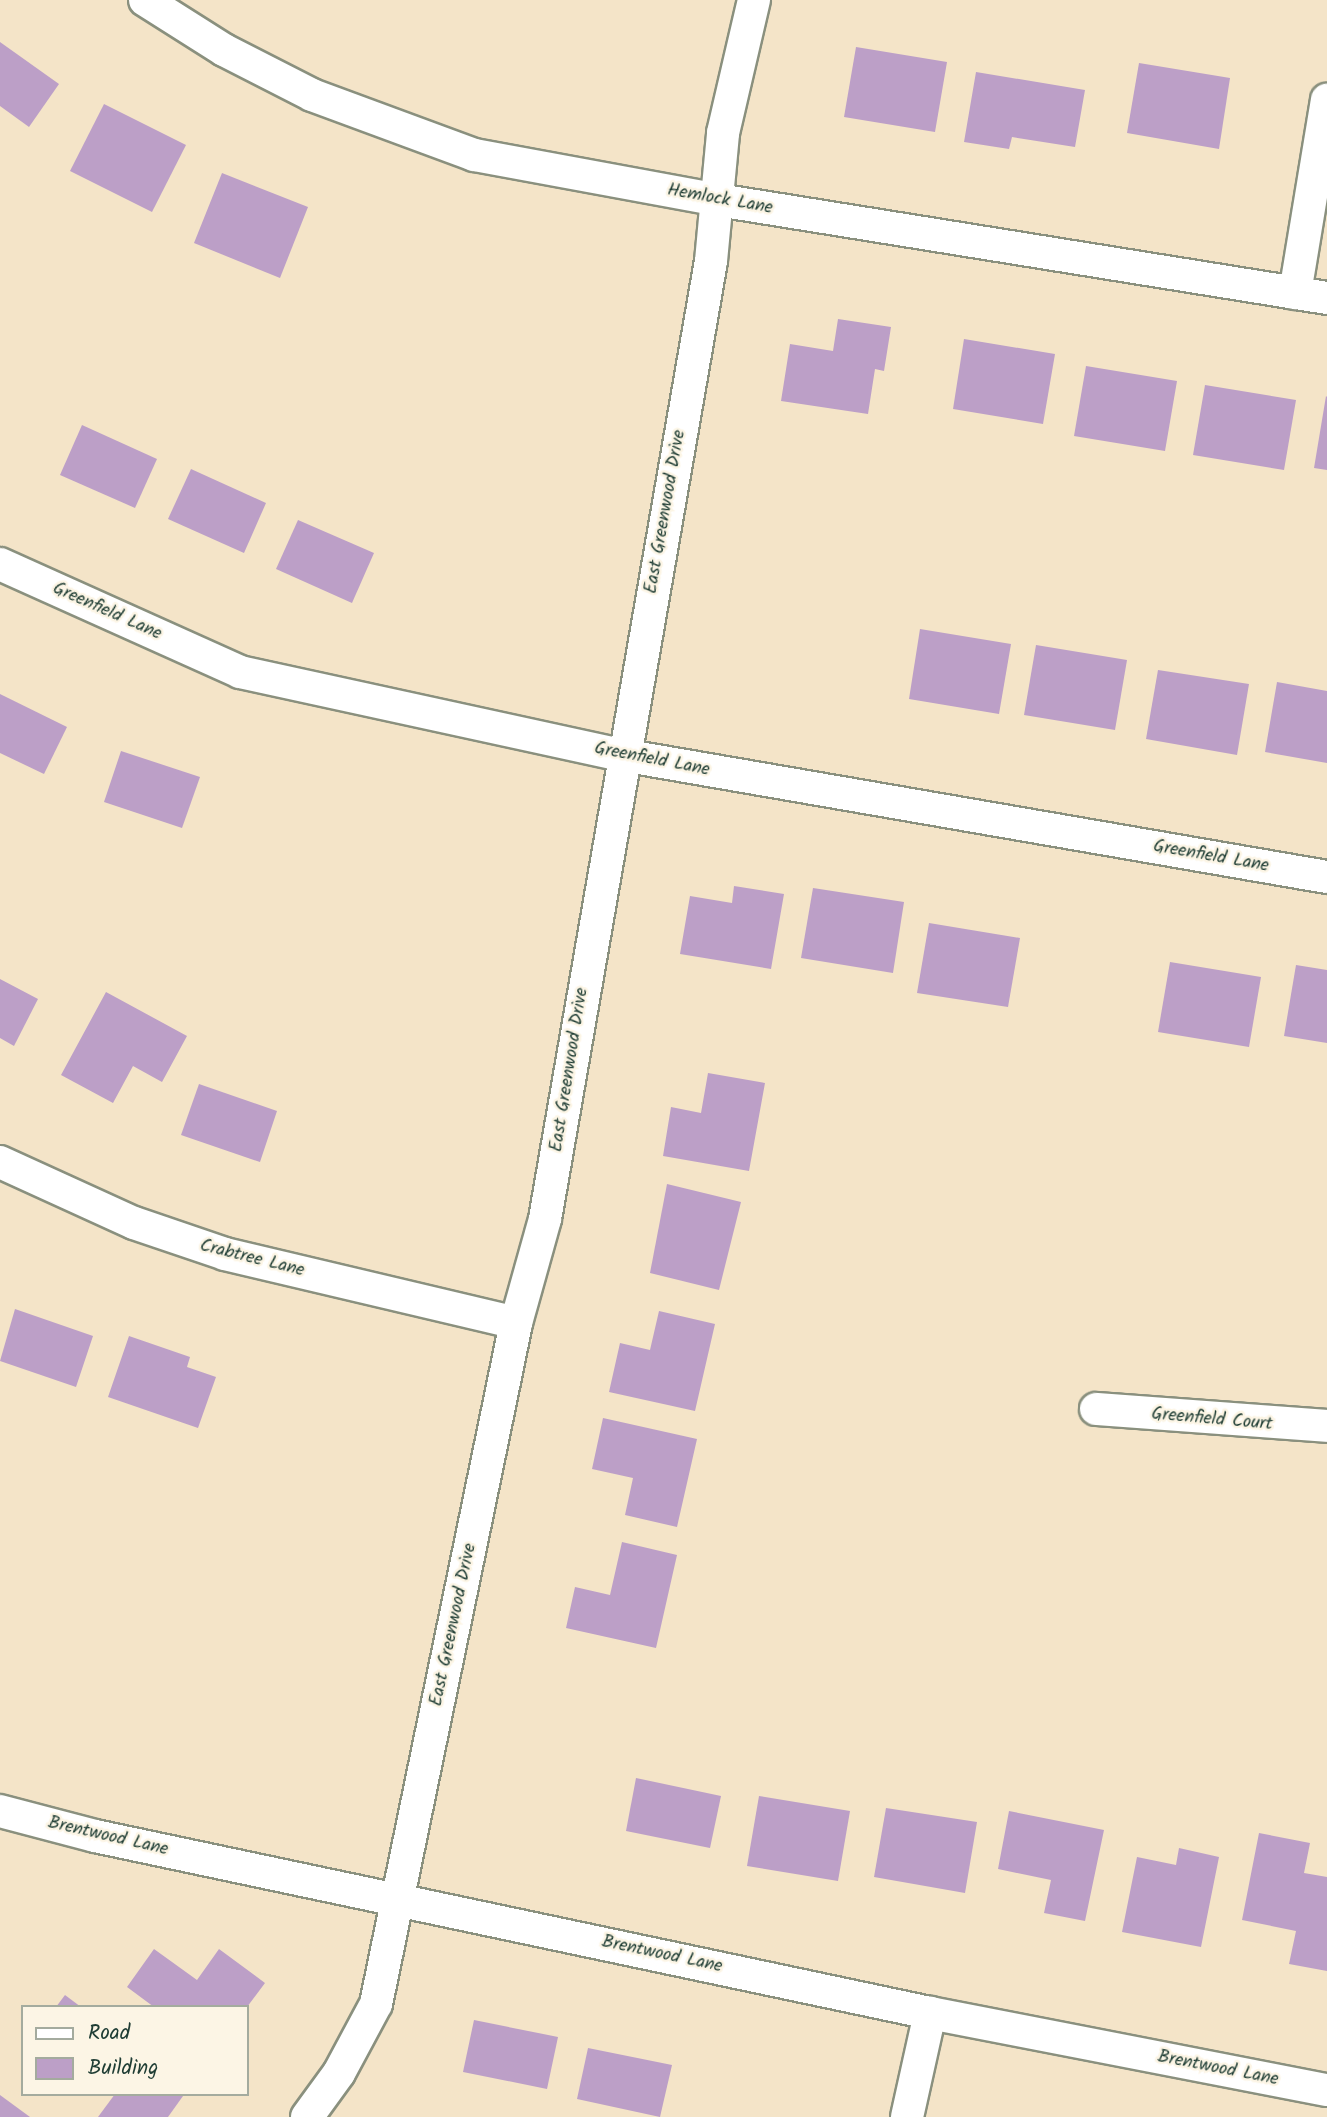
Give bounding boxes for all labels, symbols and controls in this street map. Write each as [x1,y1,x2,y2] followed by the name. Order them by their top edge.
[666,180,774,220] street label: Hemlock Lane
[641,429,691,595] street label: East Greenwood Drive
[49,578,165,646] street label: Greenfield Lane
[593,738,711,782] street label: Greenfield Lane
[1152,836,1270,878] street label: Greenfield Lane
[546,986,594,1154] street label: East Greenwood Drive
[198,1236,306,1282] street label: Crabtree Lane
[1151,1404,1273,1436] street label: Greenfield Court
[426,1542,482,1708] street label: East Greenwood Drive
[46,1813,170,1861] street label: Brentwood Lane
[600,1932,724,1978] street label: Brentwood Lane
[21,2005,248,2096] legend
[88,2017,130,2050] text: Road
[1156,2047,1280,2091] street label: Brentwood Lane
[88,2052,158,2085] text: Building

